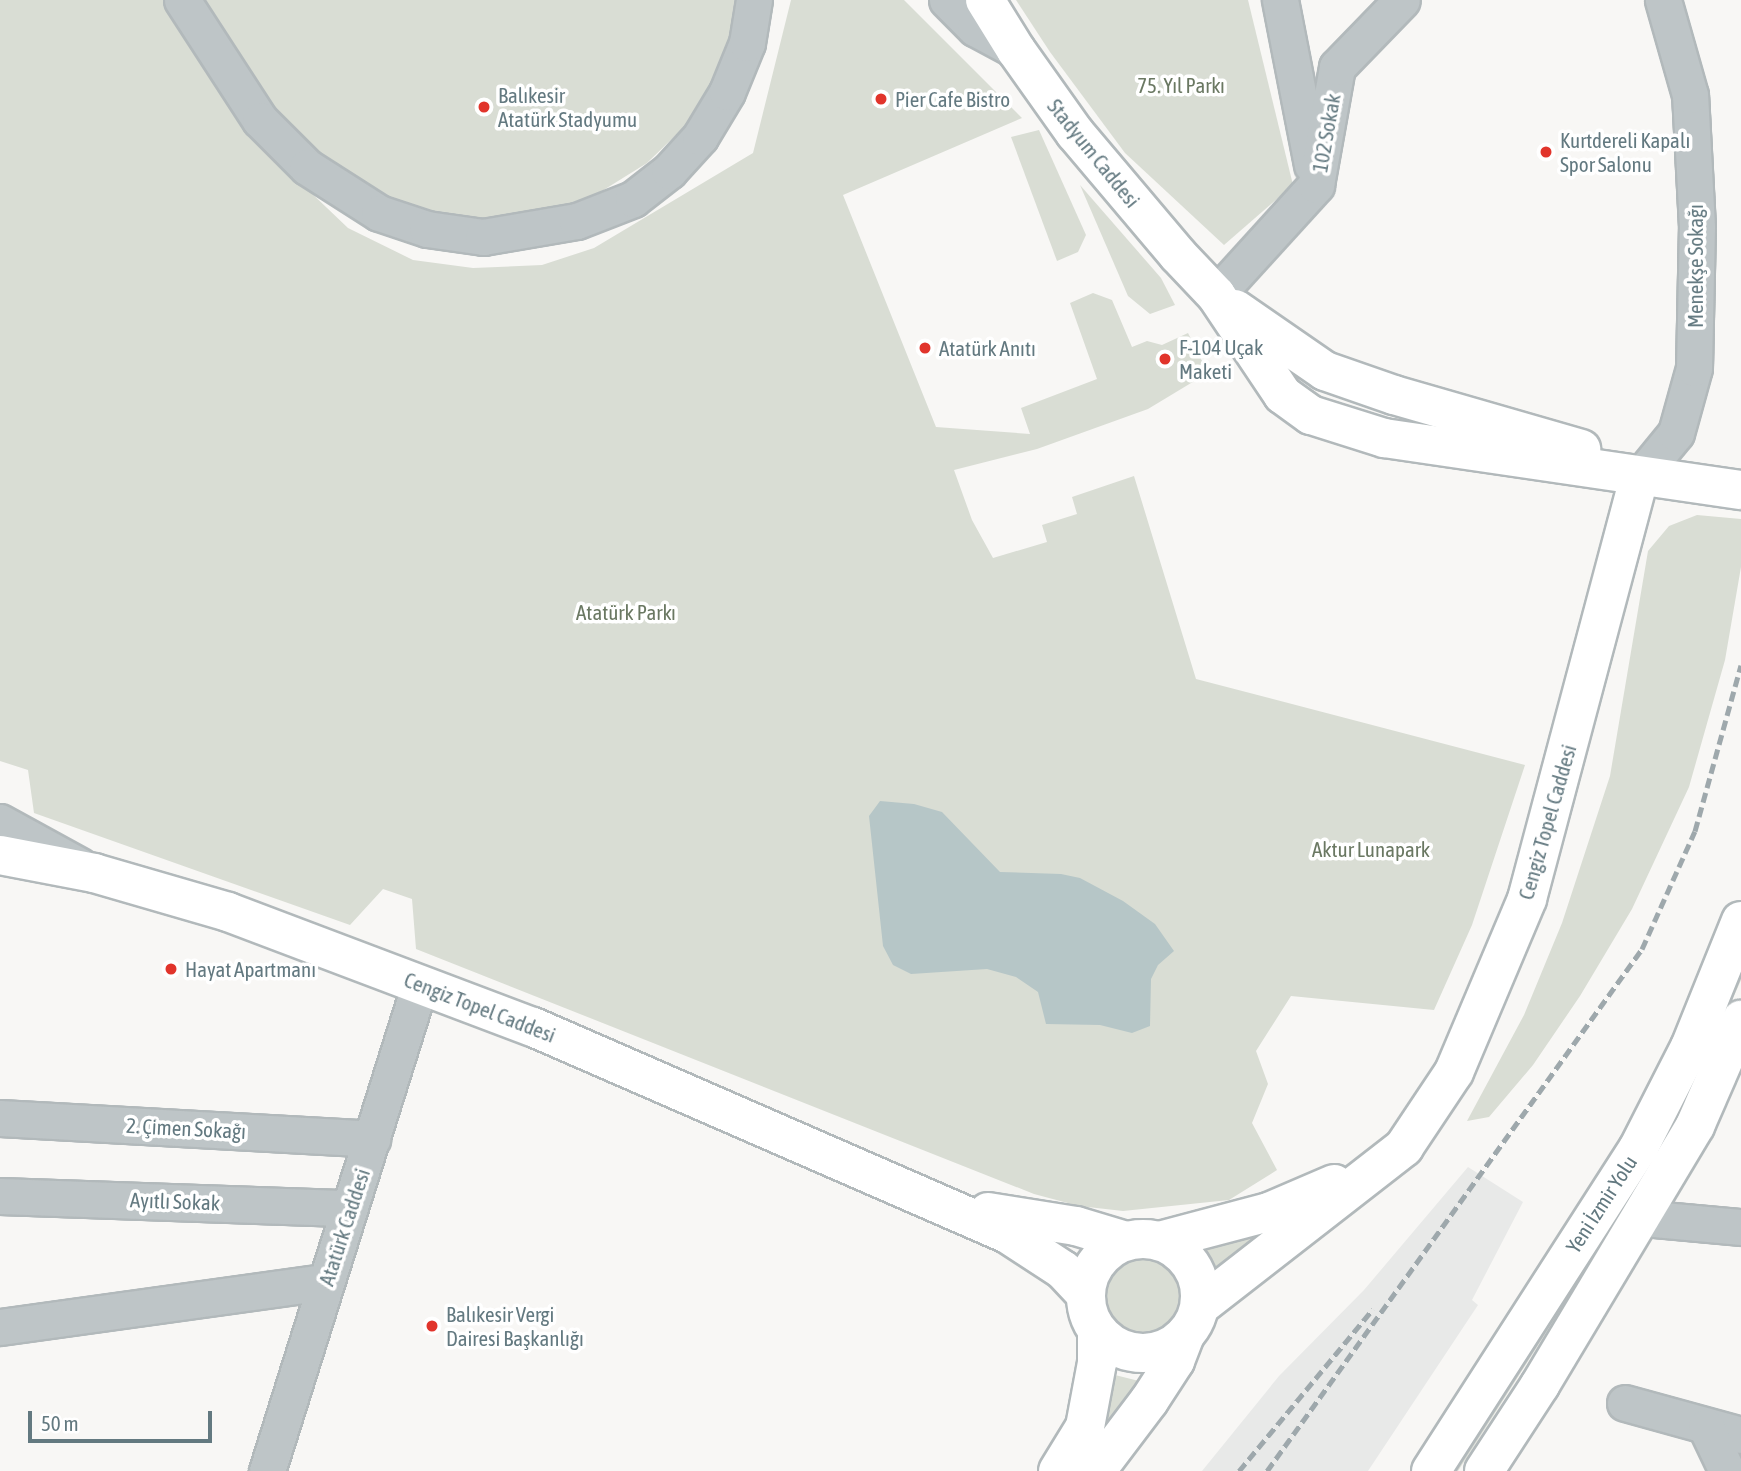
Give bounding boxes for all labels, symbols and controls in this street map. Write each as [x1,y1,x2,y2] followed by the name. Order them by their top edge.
[1137,72,1225,98] park label: 75. Yıl Parkı
[498,82,637,132] place label: Balıkesir Atatürk Stadyumu
[895,86,1010,112] place label: Pier Cafe Bistro
[873,91,889,107] marker: Pier Cafe Bistro
[1307,92,1345,174] street label: 102 Sokak
[1043,94,1145,212] street label: Stadyum Caddesi
[476,99,492,115] marker: Balıkesir Atatürk Stadyumu
[1560,127,1690,177] place label: Kurtdereli Kapalı Spor Salonu
[1538,144,1554,160] marker: Kurtdereli Kapalı Spor Salonu
[1682,204,1708,328] street label: Menekşe Sokağı
[1179,334,1263,384] place label: F-104 Uçak Maketi
[939,335,1036,361] place label: Atatürk Anıtı
[917,340,933,356] marker: Atatürk Anıtı
[1157,351,1173,367] marker: F-104 Uçak Maketi
[576,599,676,625] park label: Atatürk Parkı
[1513,742,1581,902] street label: Cengiz Topel Caddesi
[1312,836,1430,862] park label: Aktur Lunapark
[185,956,316,982] place label: Hayat Apartmanı
[163,961,179,977] marker: Hayat Apartmanı
[401,967,559,1047] street label: Cengiz Topel Caddesi
[125,1112,247,1144] street label: 2. Çimen Sokağı
[1560,1151,1642,1257] street label: Yeni İzmir Yolu
[313,1165,375,1289] street label: Atatürk Caddesi
[130,1187,220,1215] street label: Ayıtlı Sokak
[446,1301,584,1351] place label: Balıkesir Vergi Dairesi Başkanlığı
[424,1318,440,1334] marker: Balıkesir Vergi Dairesi Başkanlığı
[32,1398,215,1442] scale bar
[41,1411,79,1435] text: 50 m

